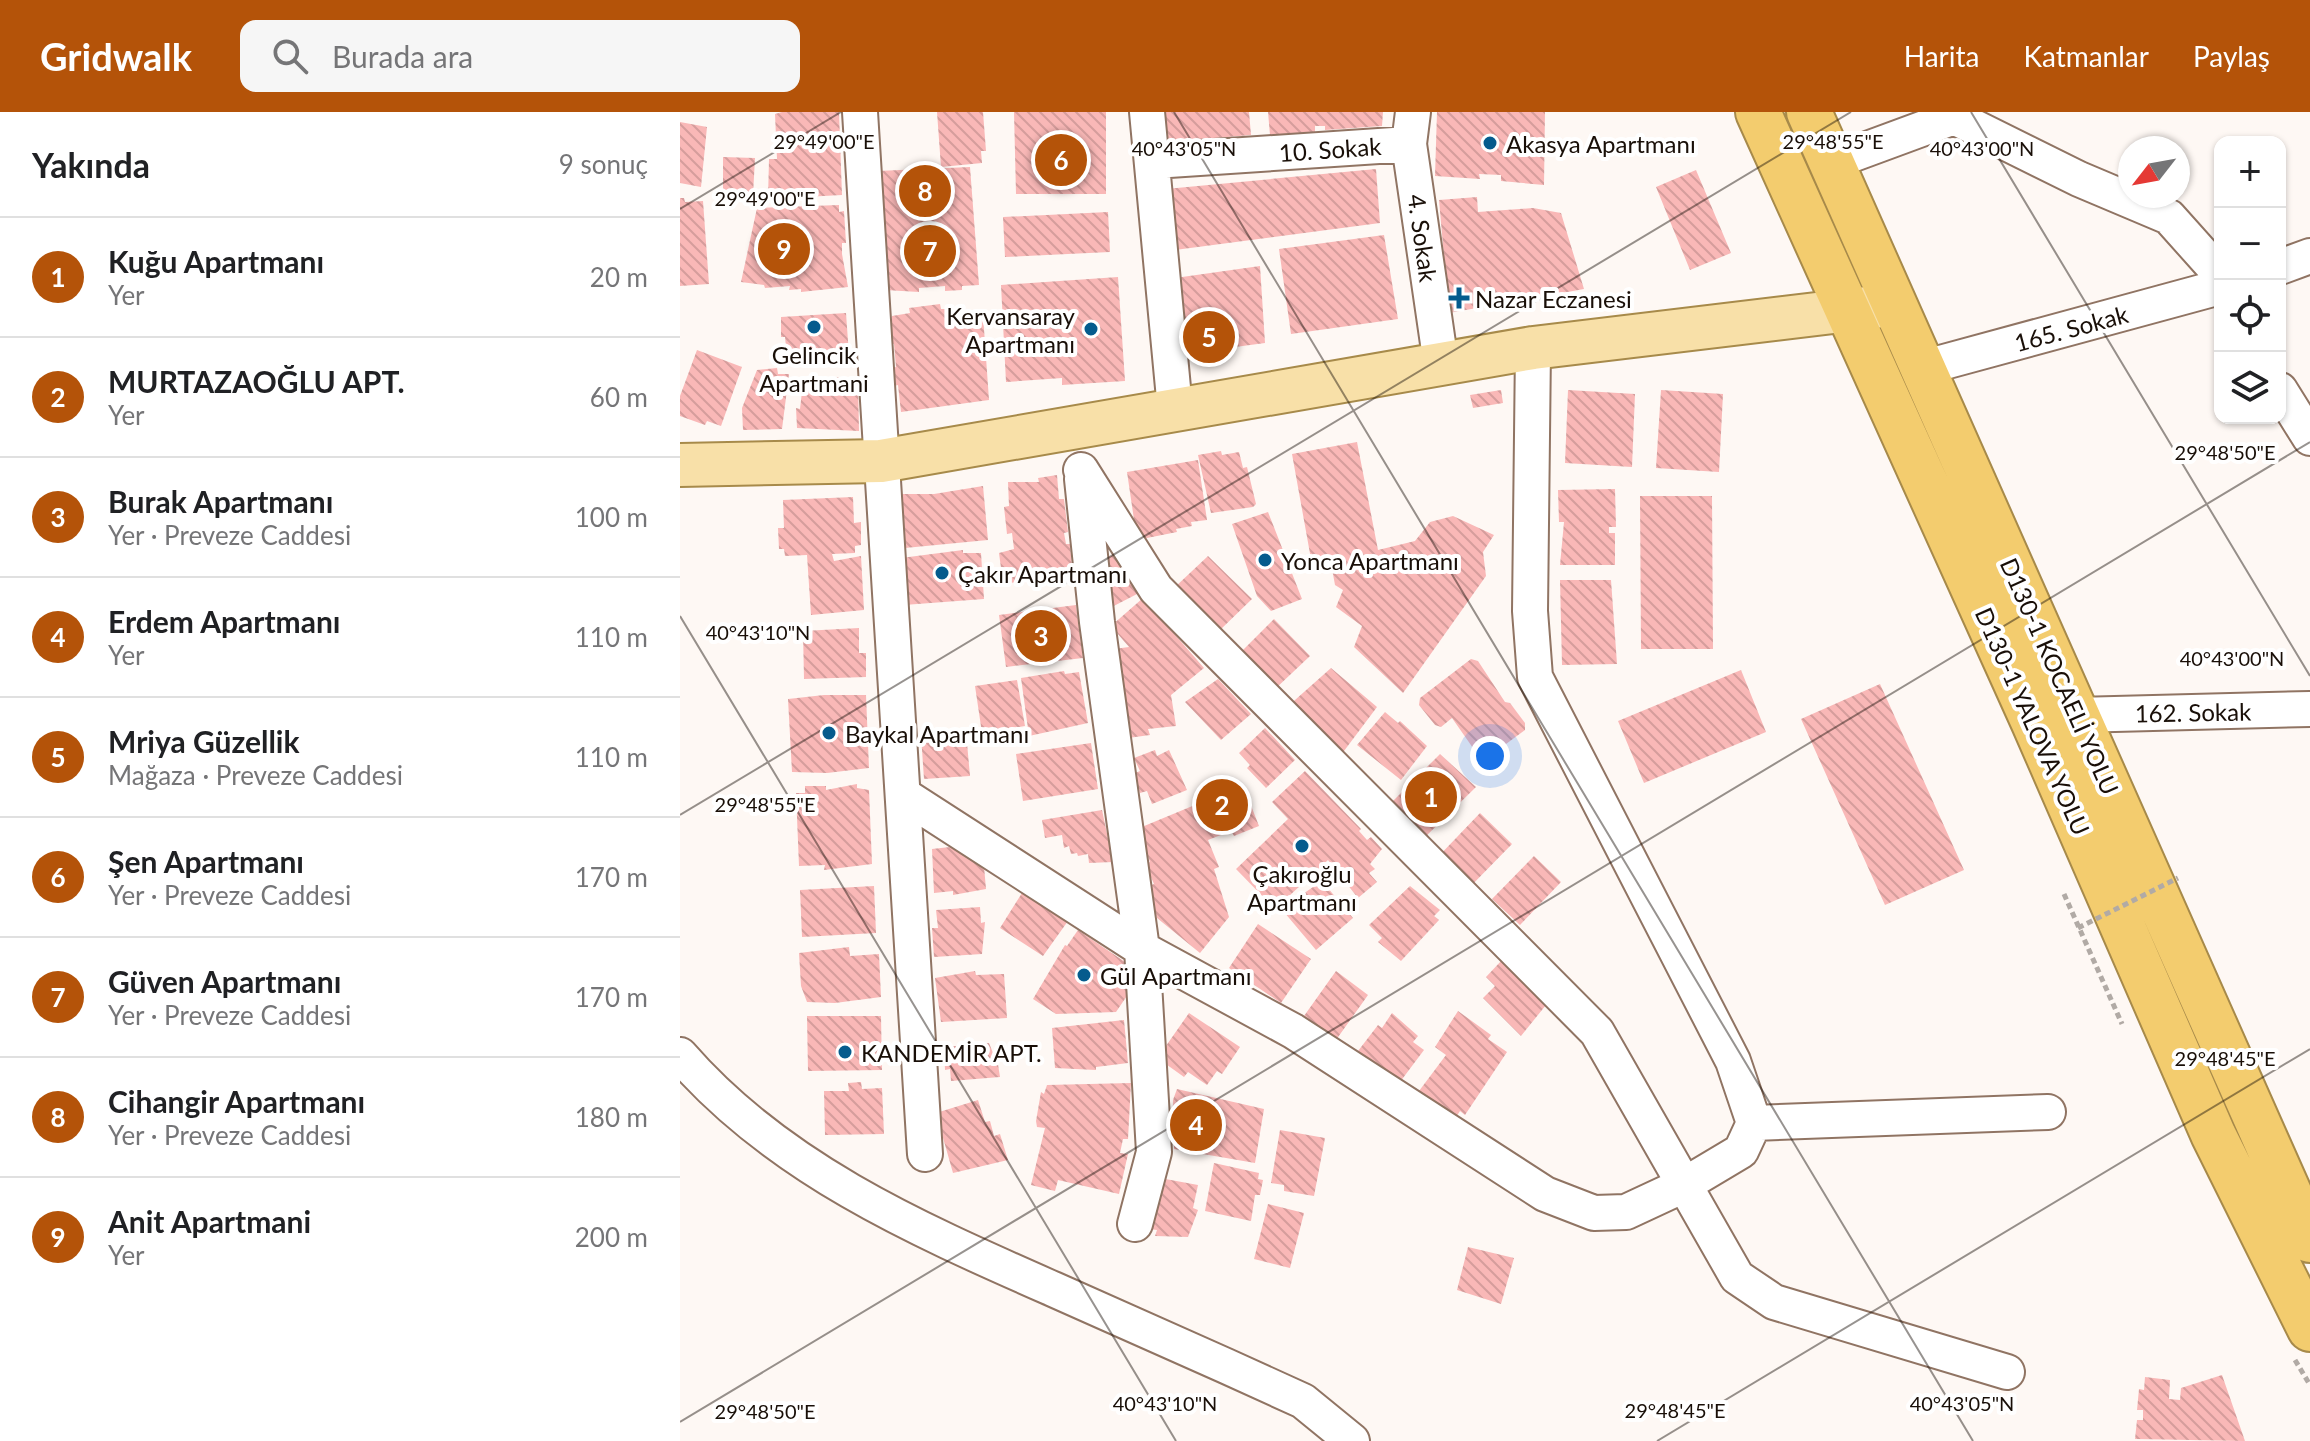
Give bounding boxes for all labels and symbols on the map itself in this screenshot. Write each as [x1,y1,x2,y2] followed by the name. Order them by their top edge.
[774,129,874,153] text: 29°49'00"E
[1506,129,1696,158] place label: Akasya Apartmanı
[1783,129,1883,153] text: 29°48'55"E
[1035,130,1087,190] pin: 6
[1278,131,1383,167] street label: 10. Sokak
[1481,134,1499,152] marker: Akasya Apartmanı
[1132,136,1236,160] text: 40°43'05"N
[1930,136,2034,160] text: 40°43'00"N
[2118,136,2190,208] north arrow
[899,161,951,221] pin: 8
[715,186,815,210] text: 29°49'00"E
[1402,192,1444,285] street label: 4. Sokak
[758,219,810,279] pin: 9
[904,221,956,281] pin: 7
[1475,284,1632,313] place label: Nazar Eczanesi
[1450,289,1468,307] marker: Nazar Eczanesi
[2011,299,2132,357] street label: 165. Sokak
[946,301,1076,358] place label: Kervansaray Apartmanı
[1183,307,1235,367] pin: 5
[805,318,823,336] marker: Gelincik Apartmani
[1082,320,1100,338] marker: Kervansaray Apartmanı
[759,340,869,397] place label: Gelincik Apartmani
[2175,440,2275,464] text: 29°48'50"E
[1281,546,1459,575] place label: Yonca Apartmanı
[1256,551,1274,569] marker: Yonca Apartmanı
[1995,553,2125,799] street label: D130-1 KOCAELİ YOLU
[958,559,1127,588] place label: Çakır Apartmanı
[933,564,951,582] marker: Çakır Apartmanı
[1970,603,2096,839] street label: D130-1 YALOVA YOLU
[1015,606,1067,666] pin: 3
[706,620,810,644] text: 40°43'10"N
[2180,646,2284,670] text: 40°43'00"N
[2135,696,2252,728] street label: 162. Sokak
[845,719,1029,748] place label: Baykal Apartmanı
[820,724,838,742] marker: Baykal Apartmanı
[1470,736,1510,776] your location
[1405,767,1457,827] pin: 1
[1196,775,1248,835] pin: 2
[715,792,815,816] text: 29°48'55"E
[1293,837,1311,855] marker: Çakıroğlu Apartmanı
[1247,859,1357,916] place label: Çakıroğlu Apartmanı
[1100,961,1251,990] place label: Gül Apartmanı
[1075,966,1093,984] marker: Gül Apartmanı
[861,1038,1042,1067] place label: KANDEMİR APT.
[836,1043,854,1061] marker: KANDEMİR APT.
[2175,1046,2275,1070] text: 29°48'45"E
[1170,1095,1222,1155] pin: 4
[1113,1391,1217,1415] text: 40°43'10"N
[1910,1391,2014,1415] text: 40°43'05"N
[1625,1398,1725,1422] text: 29°48'45"E
[715,1399,815,1423] text: 29°48'50"E

